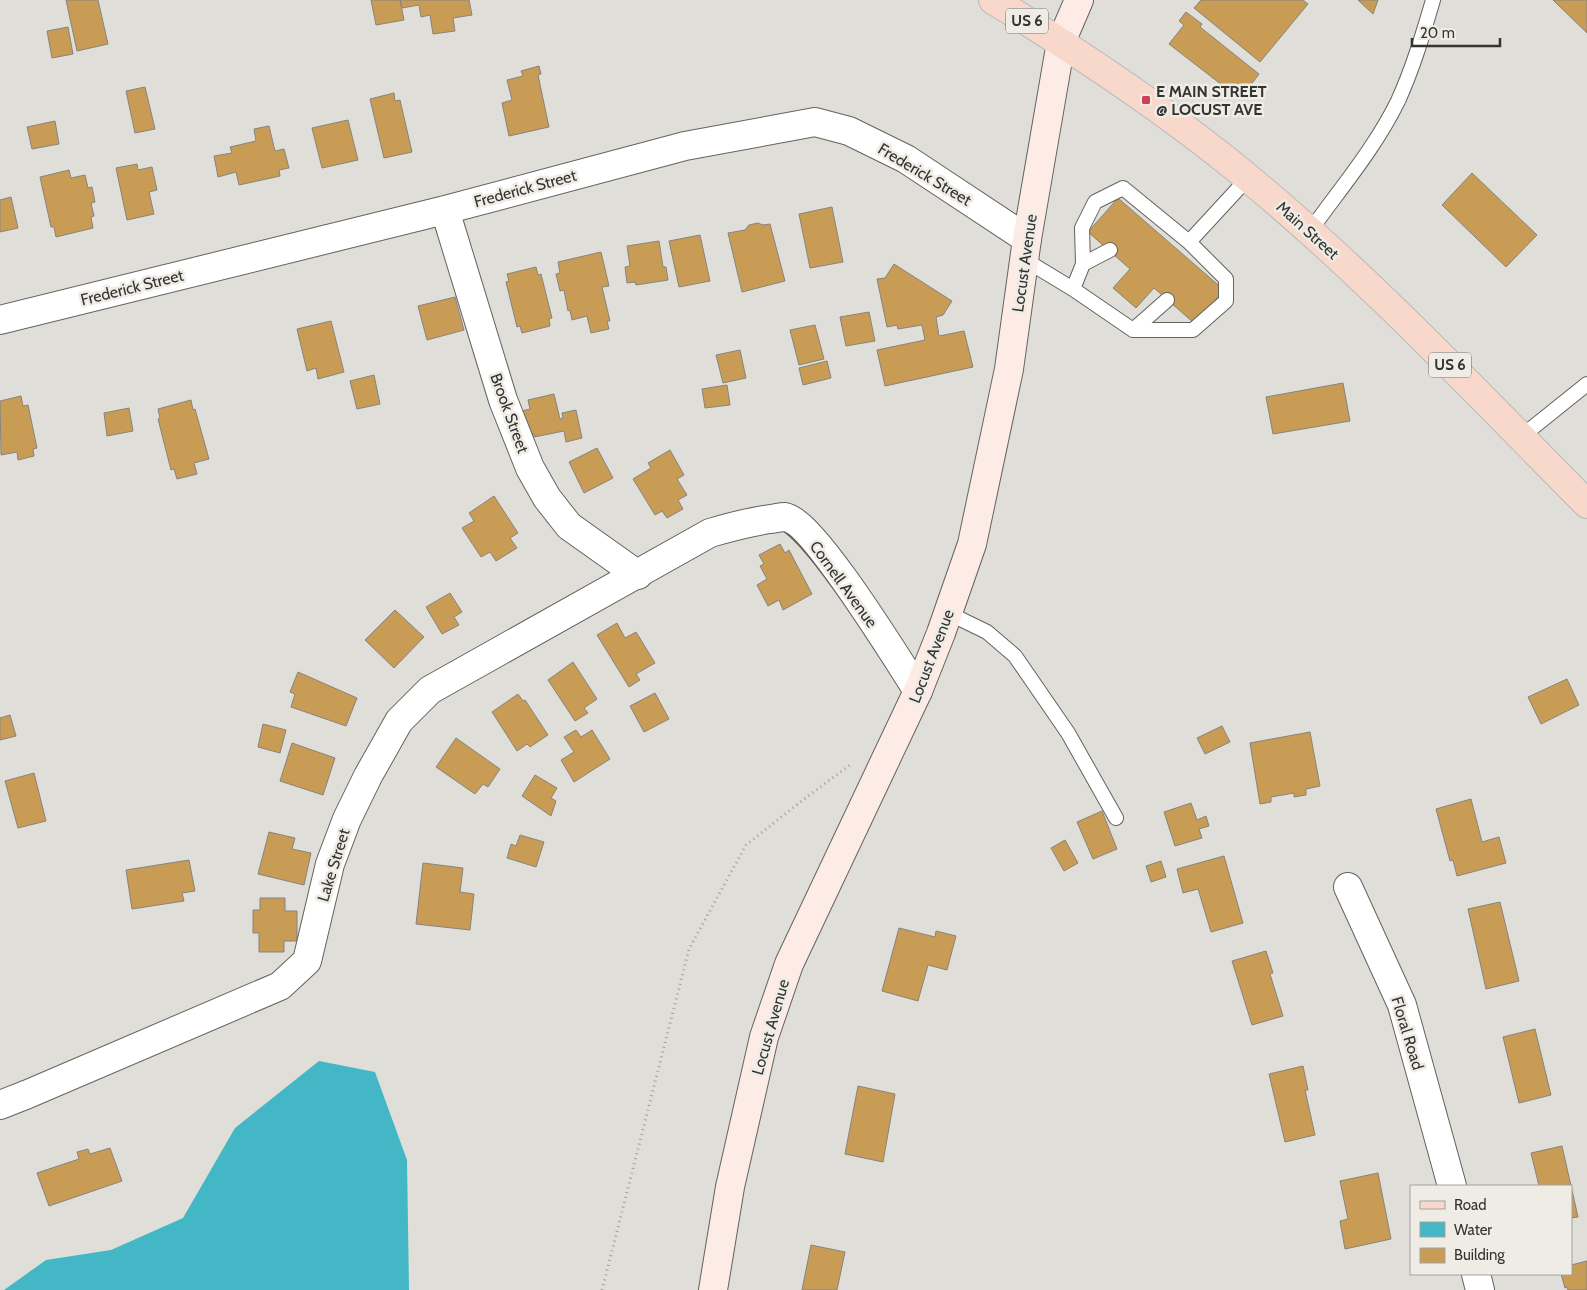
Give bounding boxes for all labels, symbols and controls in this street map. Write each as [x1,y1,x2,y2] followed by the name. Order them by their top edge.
[1006,8,1048,34] road number: US 6
[1412,15,1500,47] scale bar
[1420,24,1455,42] text: 20 m
[1156,82,1267,119] place label: E MAIN STREET @ LOCUST AVE
[1140,94,1152,106] marker: E MAIN STREET @ LOCUST AVE
[875,139,975,210] street label: Frederick Street
[472,166,579,211] street label: Frederick Street
[1272,197,1343,264] street label: Main Street
[1008,213,1041,313] street label: Locust Avenue
[79,265,186,309] street label: Frederick Street
[1429,352,1471,378] road number: US 6
[486,371,533,456] street label: Brook Street
[806,537,881,631] street label: Cornell Avenue
[905,607,958,706] street label: Locust Avenue
[313,826,354,904] street label: Lake Street
[748,977,793,1077] street label: Locust Avenue
[1387,994,1428,1072] street label: Floral Road
[1410,1185,1572,1275] legend
[1454,1196,1487,1214] text: Road
[1454,1221,1492,1239] text: Water
[1454,1246,1505,1264] text: Building

